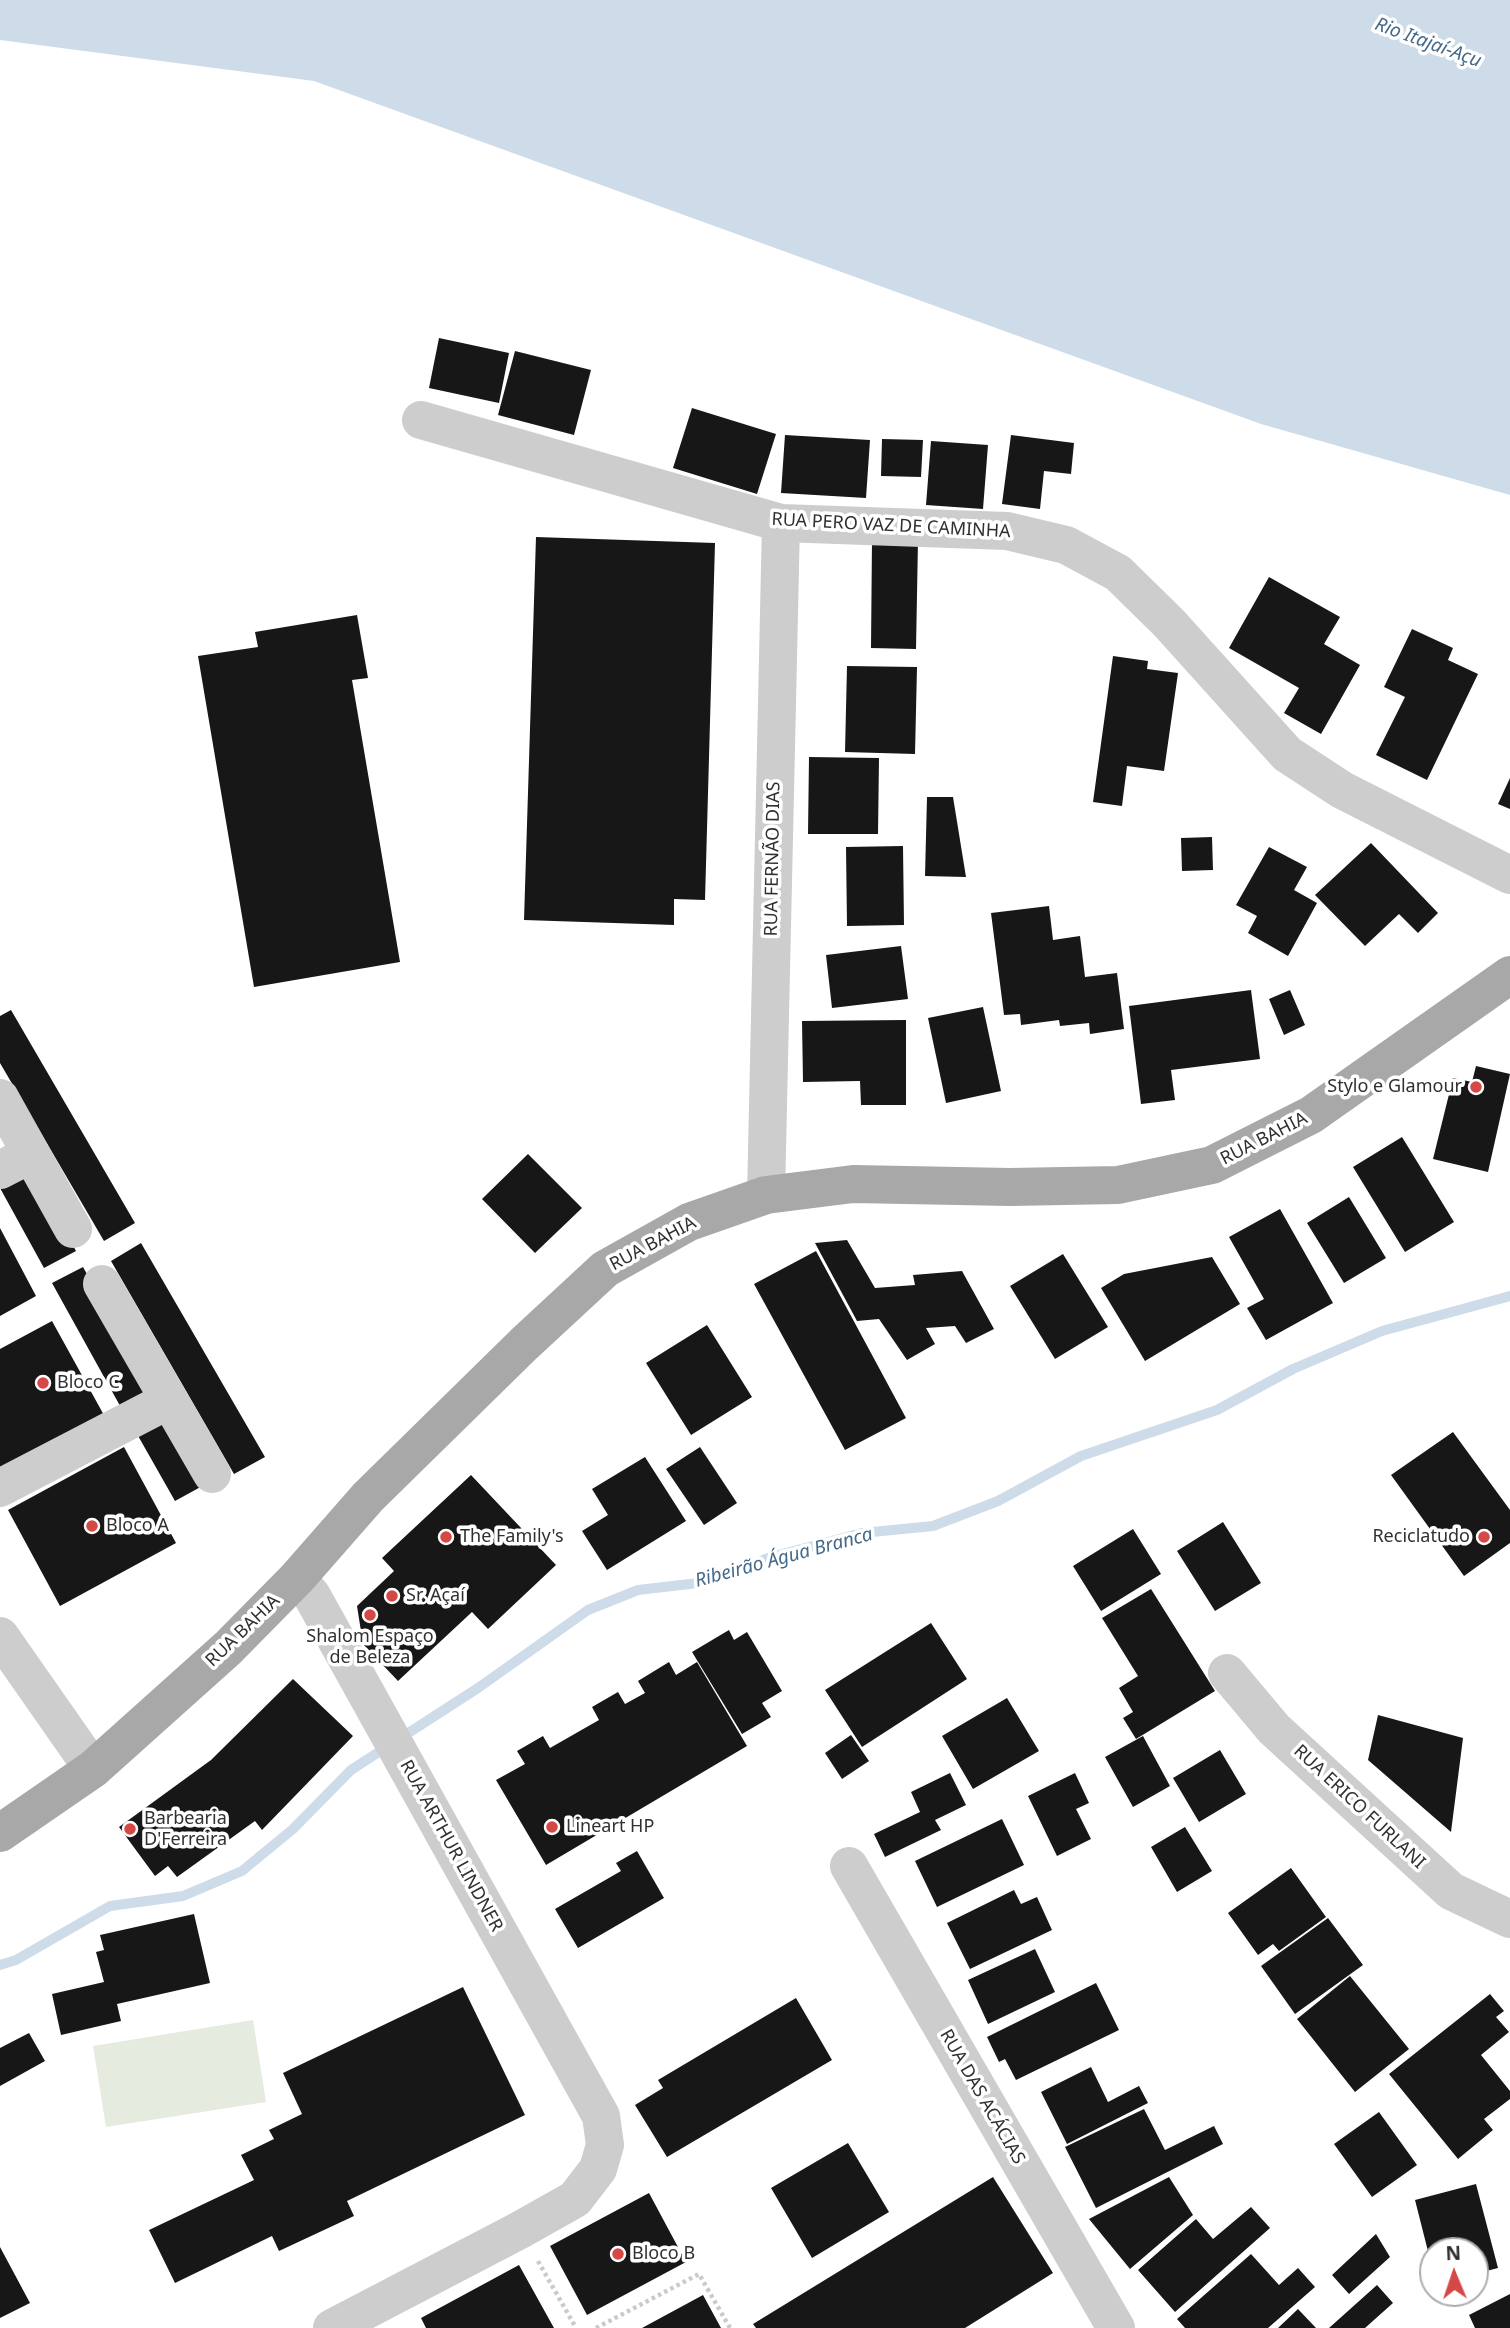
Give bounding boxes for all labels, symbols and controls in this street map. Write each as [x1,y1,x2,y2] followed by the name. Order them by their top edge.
[1372,13,1484,73] water label: Rio Itajaí-Açu
[771,509,1011,543] street label: RUA PERO VAZ DE CAMINHA
[761,781,785,937] street label: RUA FERNÃO DIAS
[1327,1076,1462,1098] place label: Stylo e Glamour
[1468,1079,1484,1095] marker: Stylo e Glamour
[1217,1108,1311,1170] street label: RUA BAHIA
[606,1212,700,1276] street label: RUA BAHIA
[57,1372,120,1394] place label: Bloco C
[35,1375,51,1391] marker: Bloco C
[106,1515,169,1537] place label: Bloco A
[84,1518,100,1534] marker: Bloco A
[693,1523,875,1593] water label: Ribeirão Água Branca
[460,1526,564,1548] place label: The Family's
[1372,1526,1470,1548] place label: Reciclatudo
[438,1529,454,1545] marker: The Family's
[1476,1529,1492,1545] marker: Reciclatudo
[406,1585,465,1607] place label: Sr. Açaí
[384,1588,400,1604] marker: Sr. Açaí
[202,1590,284,1672] street label: RUA BAHIA
[362,1607,378,1623] marker: Shalom Espaço de Beleza
[306,1626,434,1668] place label: Shalom Espaço de Beleza
[1289,1741,1429,1873] street label: RUA ERICO FURLANI
[395,1757,507,1935] street label: RUA ARTHUR LINDNER
[144,1808,227,1850] place label: Barbearia D'Ferreira
[566,1816,654,1838] place label: Lineart HP
[544,1819,560,1835] marker: Lineart HP
[122,1821,138,1837] marker: Barbearia D'Ferreira
[935,2026,1029,2168] street label: RUA DAS ACÁCIAS
[1419,2237,1489,2307] north arrow
[1445,2240,1462,2266] text: N
[632,2243,695,2265] place label: Bloco B
[610,2246,626,2262] marker: Bloco B

